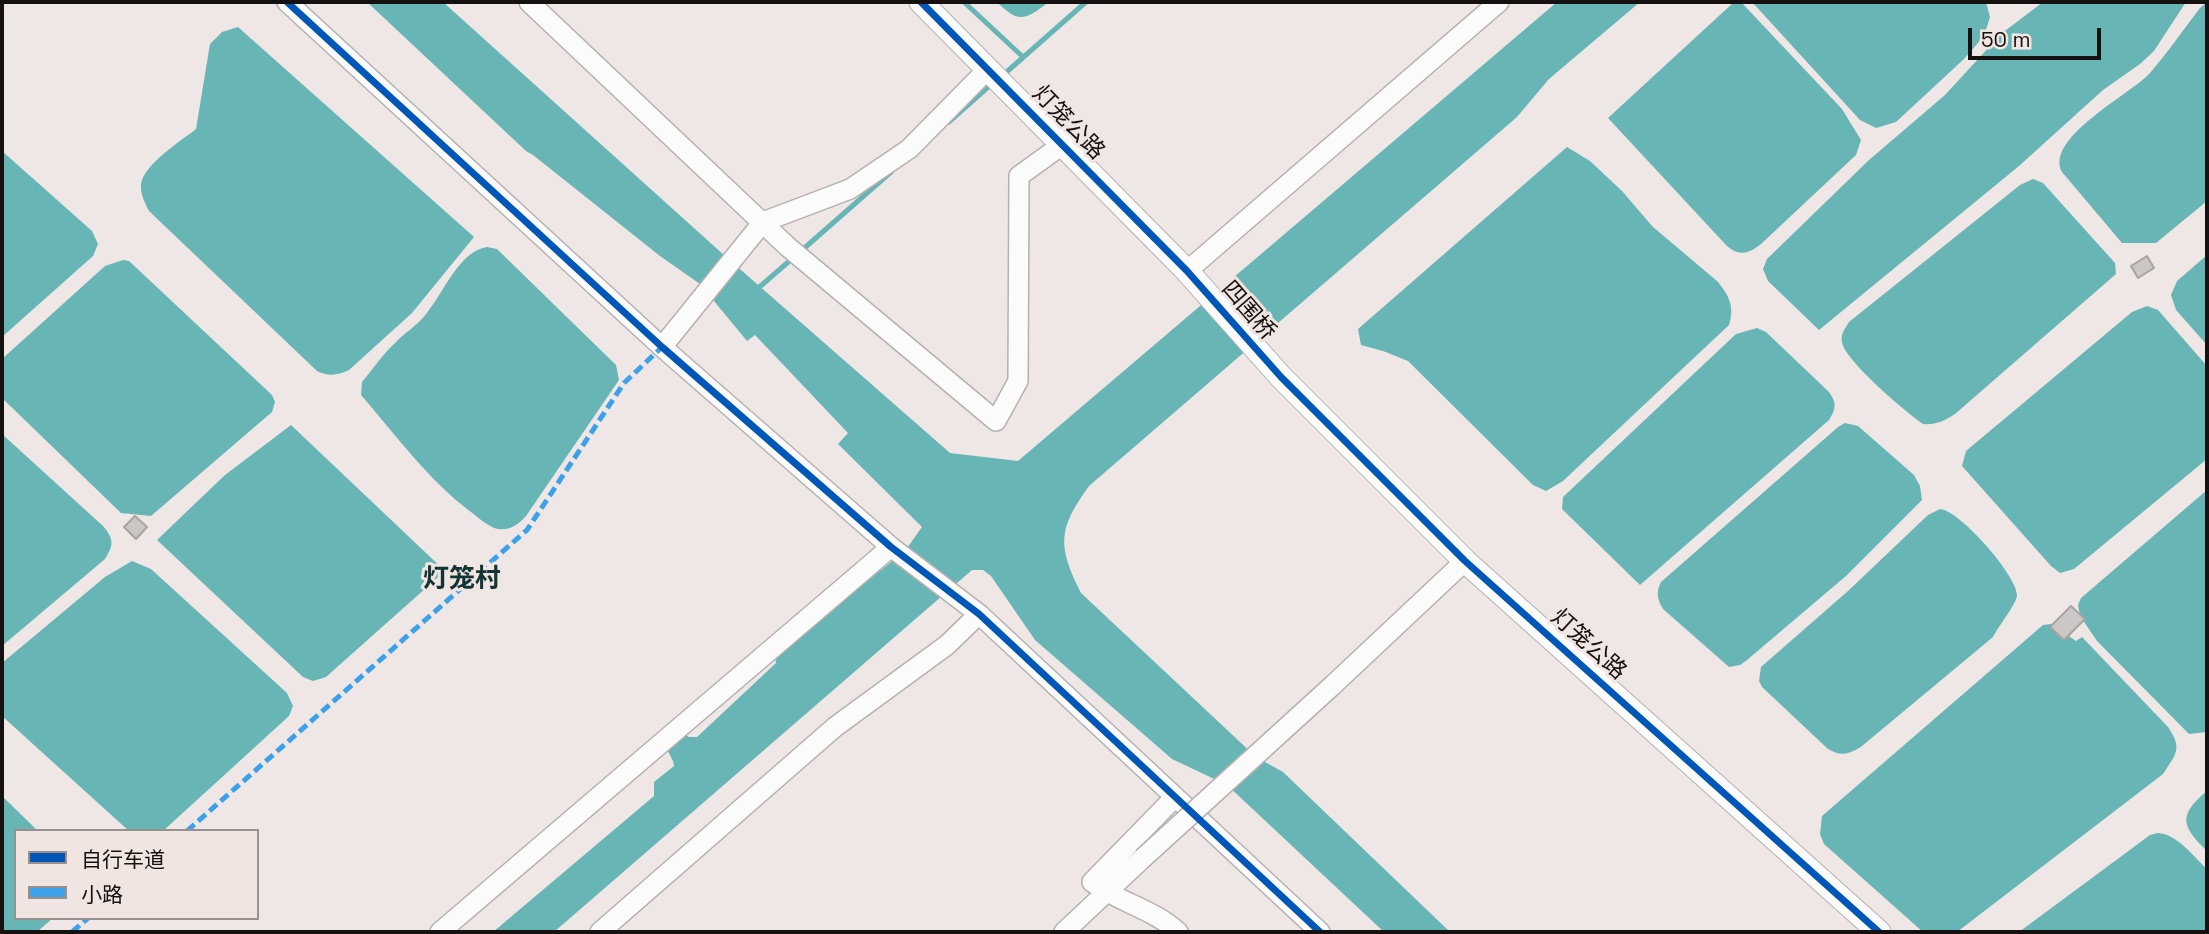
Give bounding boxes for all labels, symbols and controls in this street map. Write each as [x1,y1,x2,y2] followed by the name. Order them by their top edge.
[1971,14,2104,58] scale bar
[1981,26,2031,53] text: 50 m
[1026,80,1110,166] street label: 灯笼公路
[1215,276,1281,346] street label: 四围桥
[423,564,501,596] district label: 灯笼村
[1545,604,1631,686] street label: 灯笼公路
[14,829,259,920] legend
[81,846,165,873] text: 自行车道
[81,881,123,908] text: 小路

